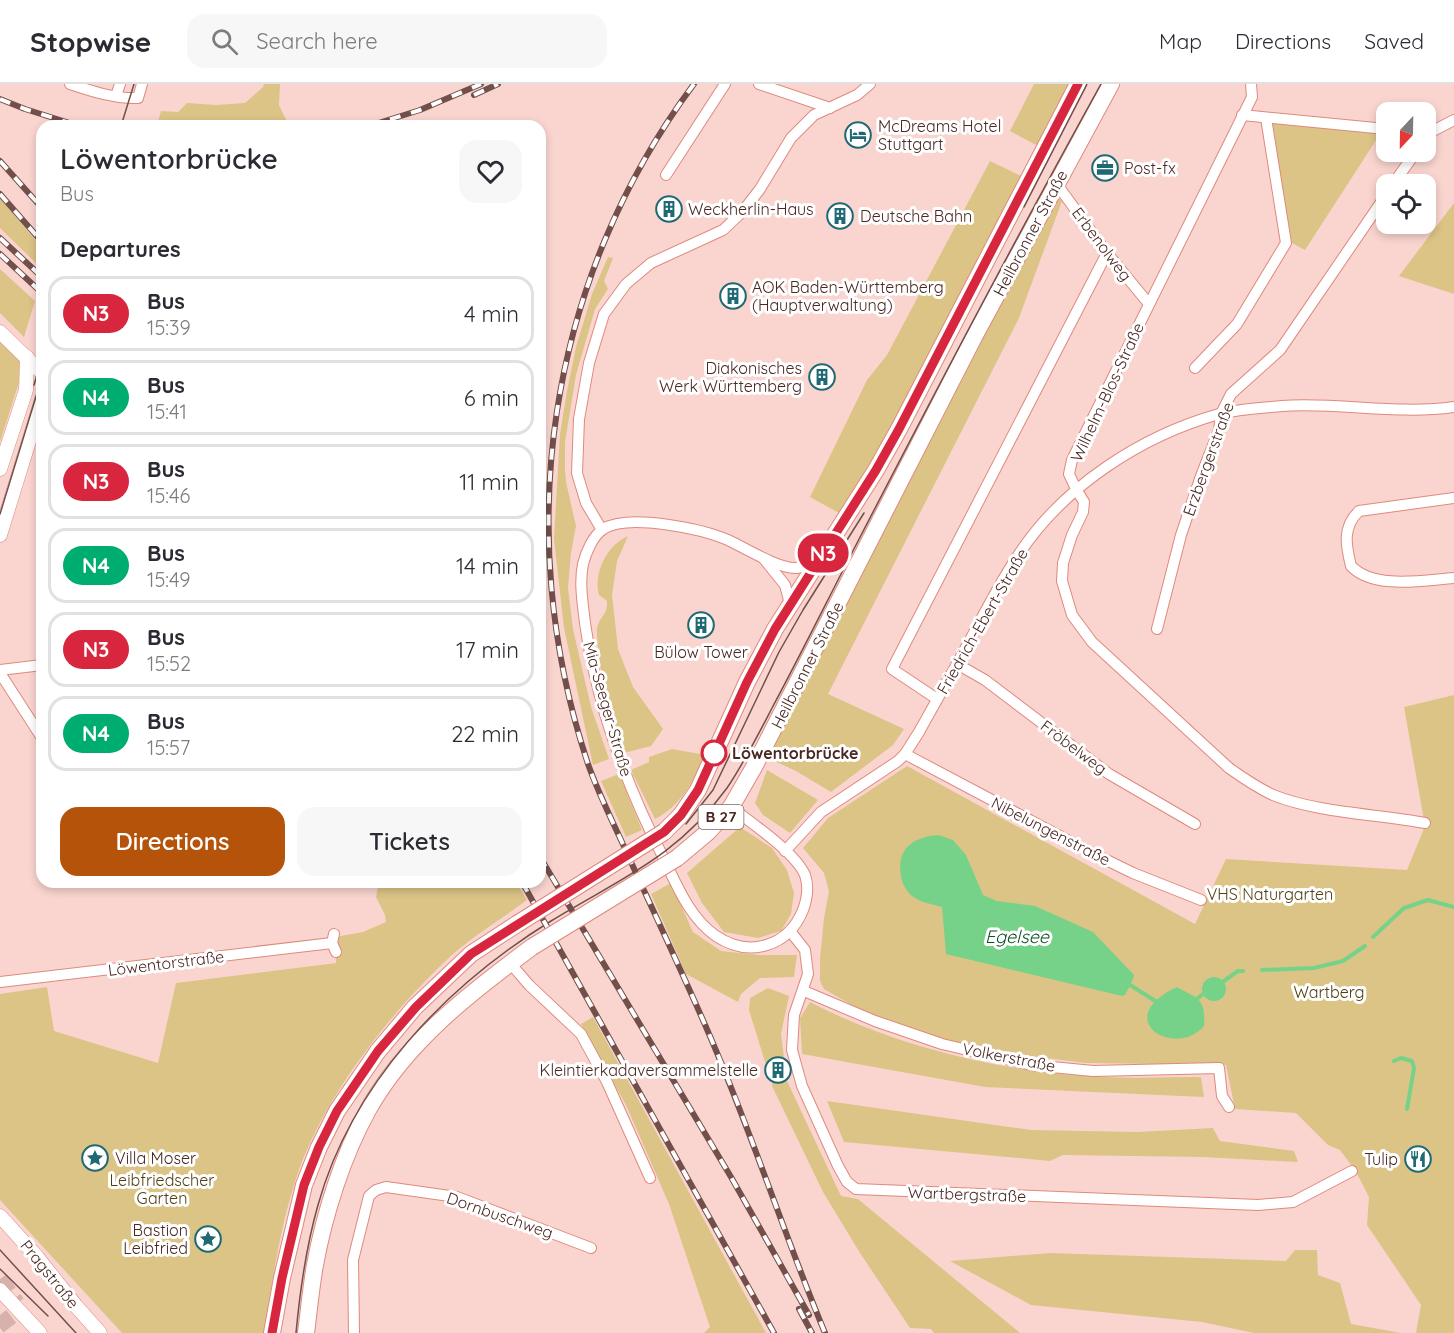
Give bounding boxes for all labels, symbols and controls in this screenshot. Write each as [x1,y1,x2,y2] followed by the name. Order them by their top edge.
[187,14,607,68] search box
[30,24,151,59] text: Stopwise
[208,25,241,58] icon: search
[256,27,378,55] text: Search here
[1159,28,1202,54] text: Map
[1235,28,1331,54] text: Directions
[1364,28,1424,54] text: Saved
[1376,102,1436,162] north arrow
[1376,102,1436,234] map controls
[878,116,1001,154] place label: McDreams Hotel Stuttgart
[843,120,873,150] hotel icon: McDreams Hotel Stuttgart
[459,140,522,203] button: heart
[60,141,278,176] text: Löwentorbrücke
[1090,153,1120,183] office icon: Post-fx
[1124,158,1176,178] place label: Post-fx
[988,167,1072,299] street label: Heilbronner Straße
[1376,174,1436,234] button: locate
[60,181,94,206] text: Bus
[654,194,684,224] building icon: Weckherlin-Haus
[688,199,814,219] place label: Weckherlin-Haus
[825,201,855,231] building icon: Deutsche Bahn
[1068,203,1136,285] street label: Erbenolweg
[860,206,972,226] place label: Deutsche Bahn
[60,235,181,263] text: Departures
[752,277,944,315] place label: AOK Baden-Württemberg (Hauptverwaltung)
[718,281,748,311] building icon: AOK Baden-Württemberg (Hauptverwaltung)
[147,287,185,315] text: Bus
[83,300,109,326] text: N3
[464,300,519,328] text: 4 min
[147,315,191,340] text: 15:39
[1066,319,1148,465] street label: Wilhelm-Blos-Straße
[659,358,802,396] place label: Diakonisches Werk Württemberg
[807,362,837,392] building icon: Diakonisches Werk Württemberg
[147,371,185,399] text: Bus
[82,384,110,410] text: N4
[464,384,519,412] text: 6 min
[147,399,187,424] text: 15:41
[1178,399,1238,519] street label: Erzbergerstraße
[147,455,185,483] text: Bus
[83,468,109,494] text: N3
[459,468,519,496] text: 11 min
[147,483,190,508] text: 15:46
[796,534,850,572] line badge: N3
[147,539,185,567] text: Bus
[810,540,836,566] text: N3
[932,545,1032,697] street label: Friedrich-Ebert-Straße
[82,552,110,578] text: N4
[456,552,519,580] text: 14 min
[147,567,190,592] text: 15:49
[766,598,848,732] street label: Heilbronner Straße
[686,610,716,640] building icon: Bülow Tower
[147,623,185,651] text: Bus
[83,636,109,662] text: N3
[456,636,519,664] text: 17 min
[579,639,637,779] street label: Mia-Seeger-Straße
[654,642,748,662] place label: Bülow Tower
[147,651,191,676] text: 15:52
[147,707,185,735] text: Bus
[1037,716,1111,778] street label: Fröbelweg
[82,720,110,746] text: N4
[451,720,519,748] text: 22 min
[147,735,190,760] text: 15:57
[701,740,727,766] marker: Löwentorbrücke
[732,743,859,763] place label: Löwentorbrücke
[988,792,1114,870] street label: Nibelungenstraße
[698,805,744,829] road number: B 27
[60,807,285,876] button: Directions
[297,807,522,876] button: Tickets
[1207,884,1333,904] park label: VHS Naturgarten
[985,925,1050,948] water label: Egelsee
[107,946,225,980] street label: Löwentorstraße
[1293,982,1365,1002] park label: Wartberg
[961,1038,1057,1076] street label: Volkerstraße
[763,1055,793,1085] building icon: Kleintierkadaversammelstelle
[540,1060,758,1080] place label: Kleintierkadaversammelstelle
[80,1143,110,1173] place icon: Villa Moser
[1403,1144,1433,1174] restaurant icon: Tulip
[115,1148,196,1168] place label: Villa Moser
[1364,1149,1398,1169] place label: Tulip
[110,1170,214,1208] park label: Leibfriedscher Garten
[907,1182,1027,1206] street label: Wartbergstraße
[444,1187,556,1243] street label: Dornbuschweg
[123,1220,188,1258] place label: Bastion Leibfried
[193,1224,223,1254] place icon: Bastion Leibfried
[16,1236,84,1312] street label: Pragstraße

